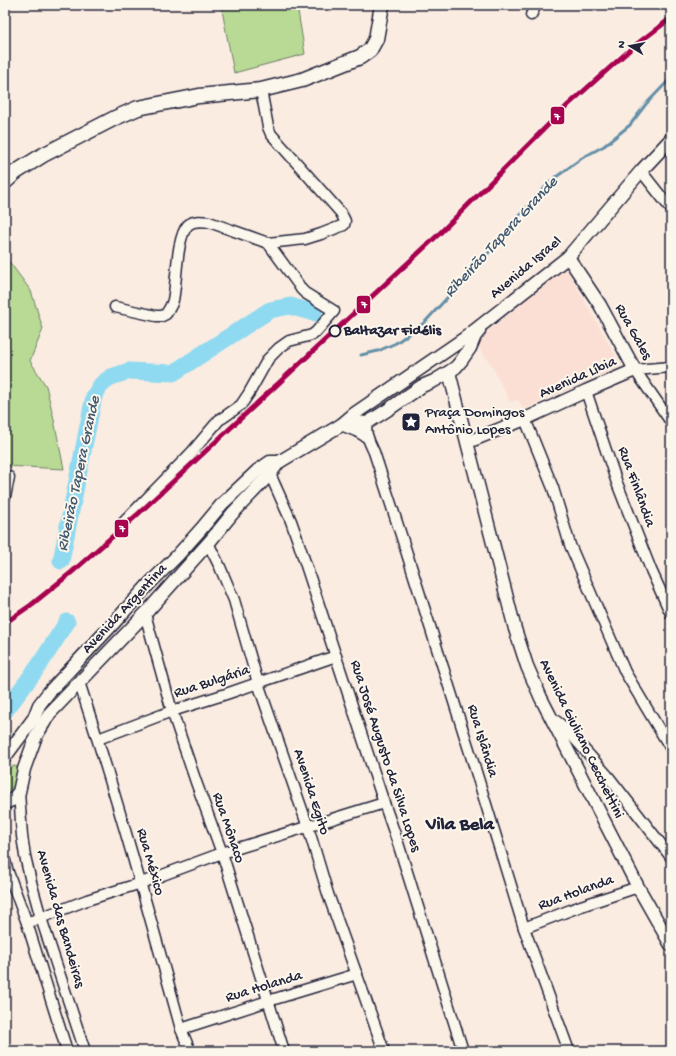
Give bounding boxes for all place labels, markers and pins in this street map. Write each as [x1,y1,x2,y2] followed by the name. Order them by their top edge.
[343,322,443,340] place label: Baltazar Fidélis
[328,324,342,338] marker: Baltazar Fidélis
[424,404,525,439] place label: Praça Domingos Antônio Lopes
[400,411,422,433] place icon: Praça Domingos Antônio Lopes

